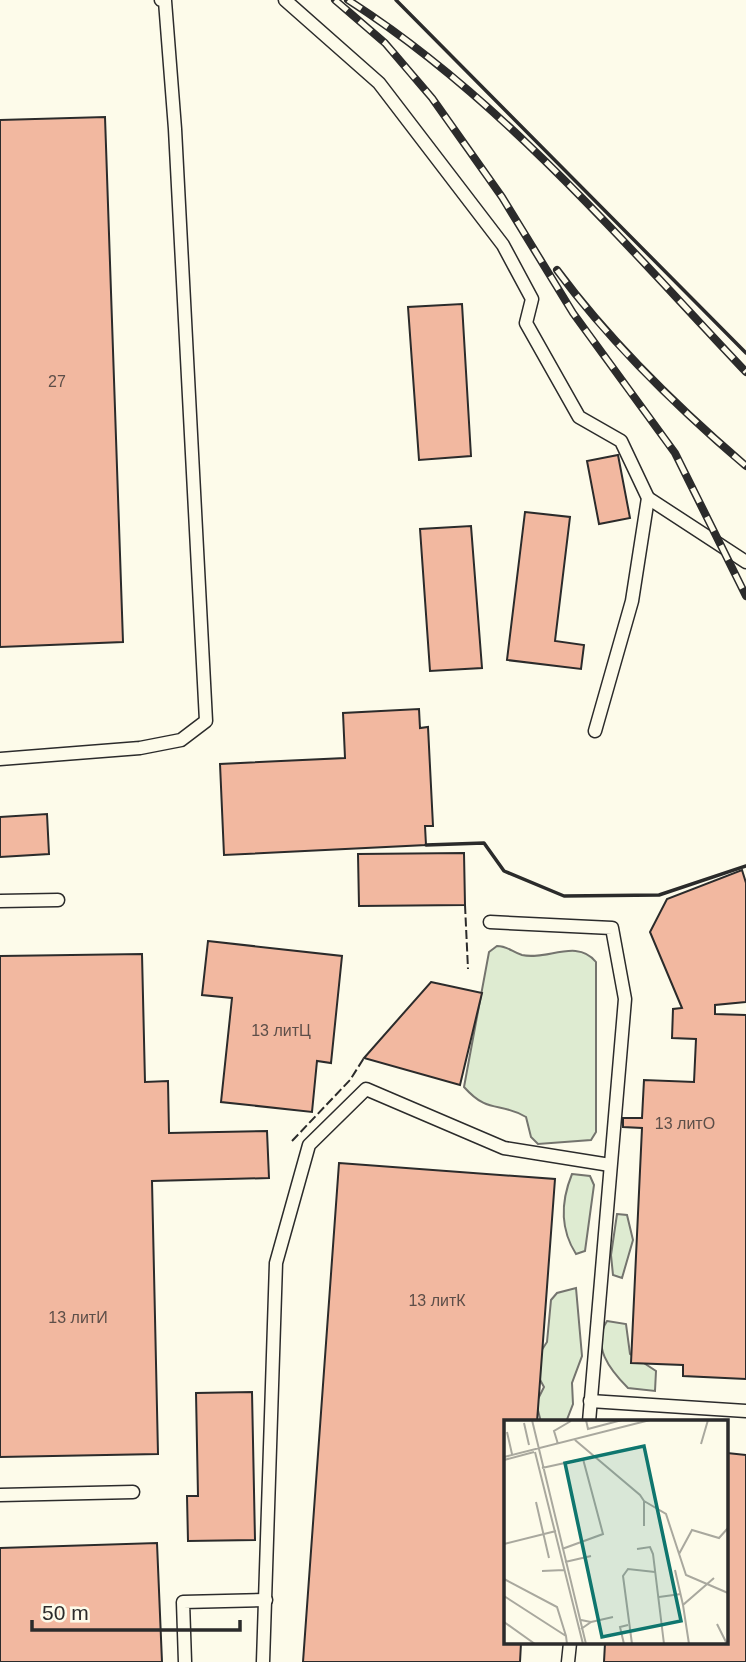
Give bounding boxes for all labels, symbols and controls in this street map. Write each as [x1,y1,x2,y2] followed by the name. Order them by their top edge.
[48,373,66,390] house number: 27
[251,1022,311,1039] house number: 13 литЦ
[655,1115,715,1132] house number: 13 литО
[408,1292,466,1309] house number: 13 литК
[48,1309,108,1326] house number: 13 литИ
[504,1420,728,1644] inset map
[32,1588,240,1632] scale bar
[42,1601,89,1624] text: 50 m

